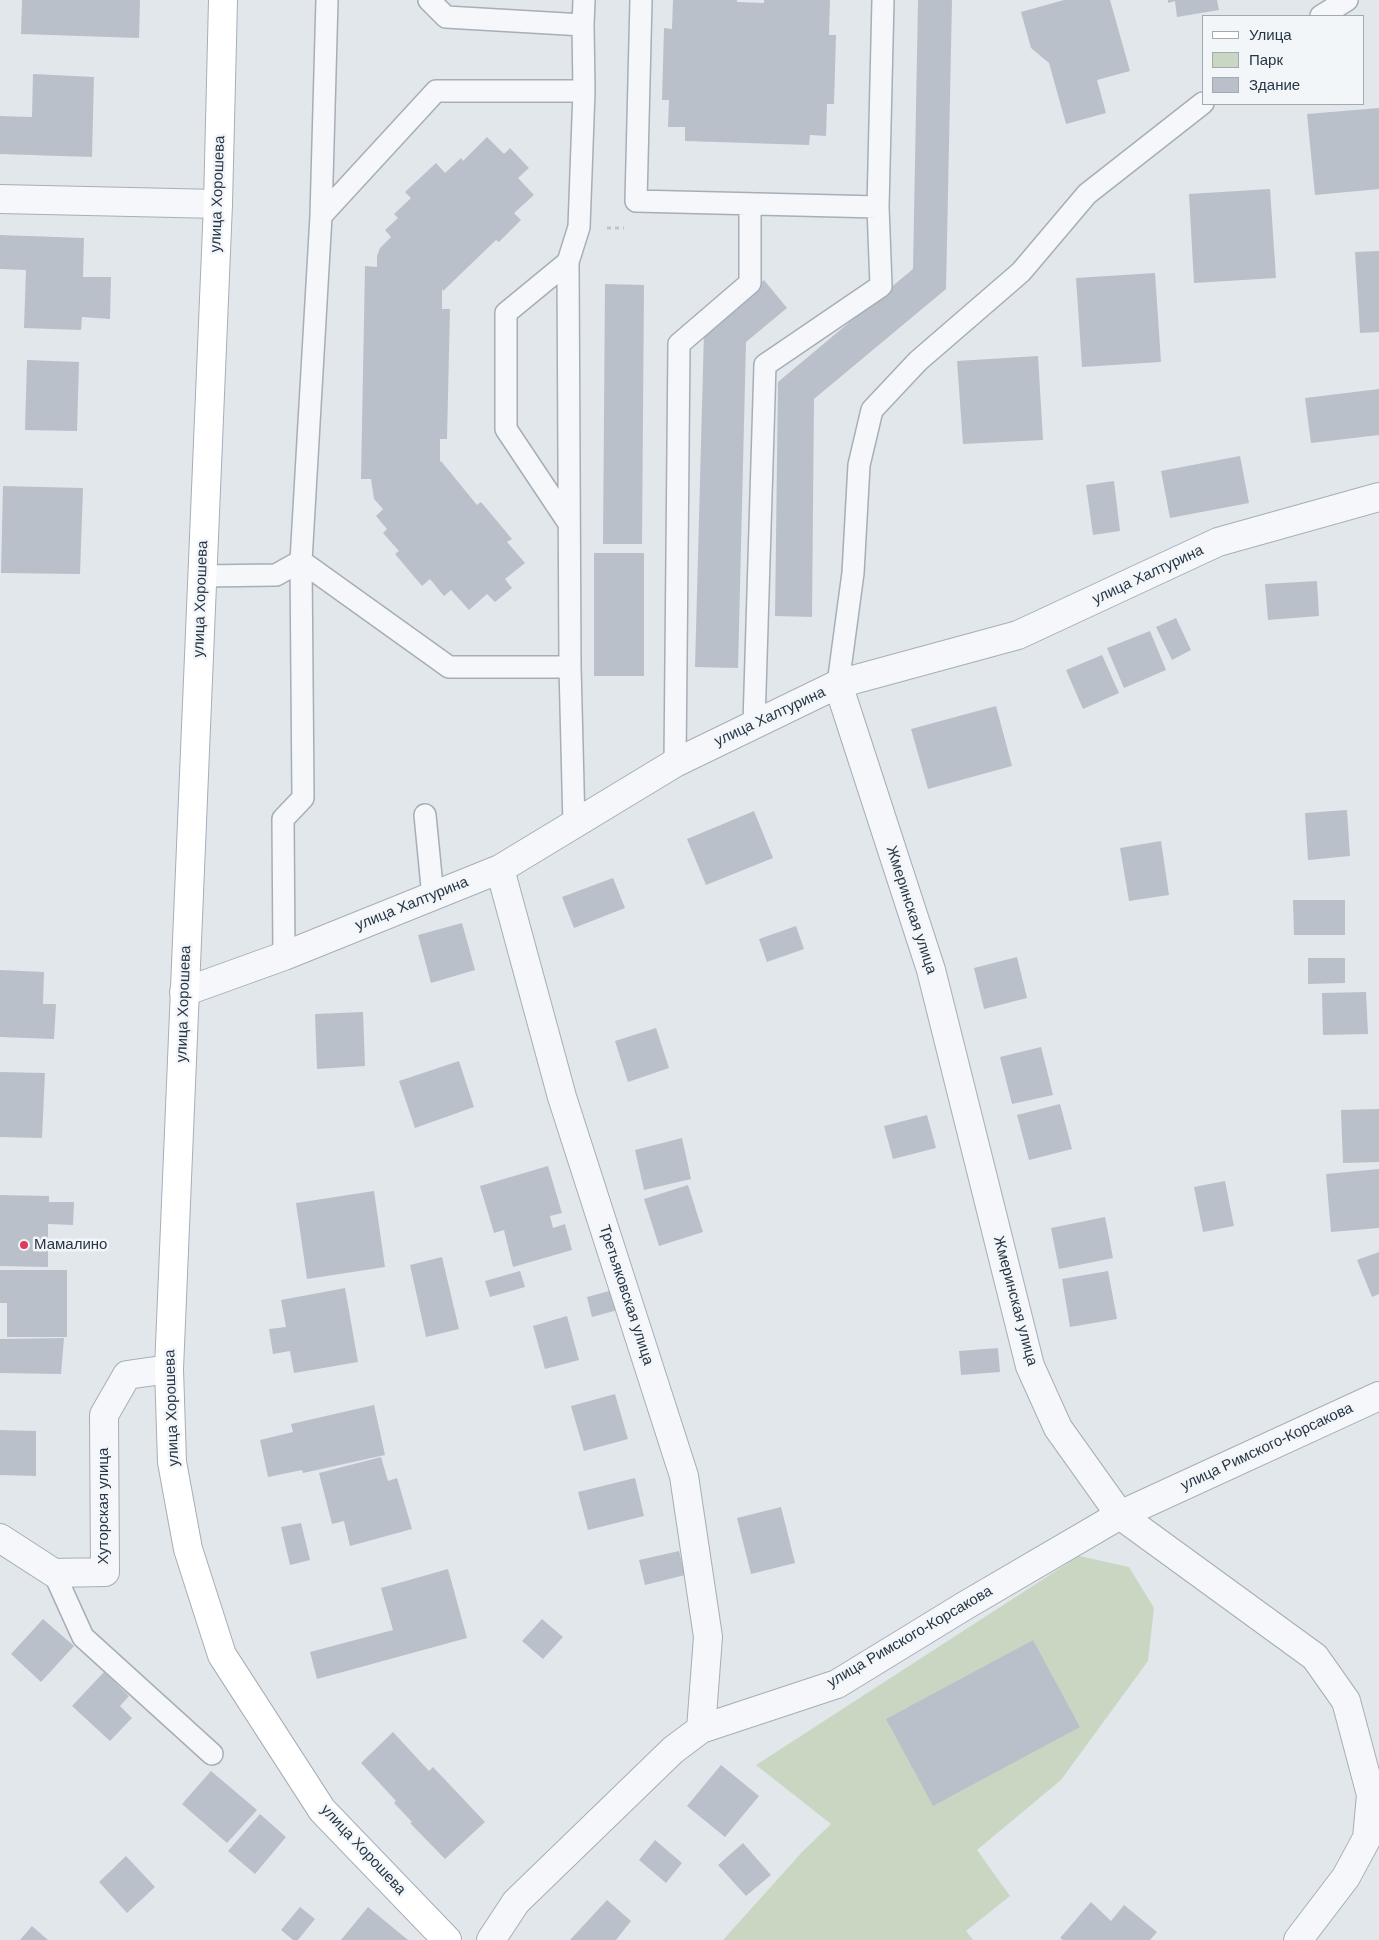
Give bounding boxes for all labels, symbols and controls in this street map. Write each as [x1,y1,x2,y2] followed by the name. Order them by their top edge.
[1202,15,1364,105] legend
[1249,26,1292,43] text: Улица
[1249,51,1283,68] text: Парк
[1249,76,1300,93] text: Здание
[207,135,229,253] street label: улица Хорошева
[190,540,212,658] street label: улица Хорошева
[1090,541,1206,609] street label: улица Халтурина
[712,683,828,751] street label: улица Халтурина
[882,844,940,976] street label: Жмеринская улица
[353,873,471,935] street label: улица Халтурина
[173,945,195,1063] street label: улица Хорошева
[595,1223,657,1367] street label: Третьяковская улица
[989,1234,1041,1368] street label: Жмеринская улица
[34,1236,107,1254] place label: Мамалино
[18,1239,30,1251] marker: Мамалино
[161,1349,183,1467] street label: улица Хорошева
[1178,1399,1356,1495] street label: улица Римского-Корсакова
[95,1448,113,1564] street label: Хуторская улица
[824,1582,996,1692] street label: улица Римского-Корсакова
[317,1801,409,1899] street label: улица Хорошева

